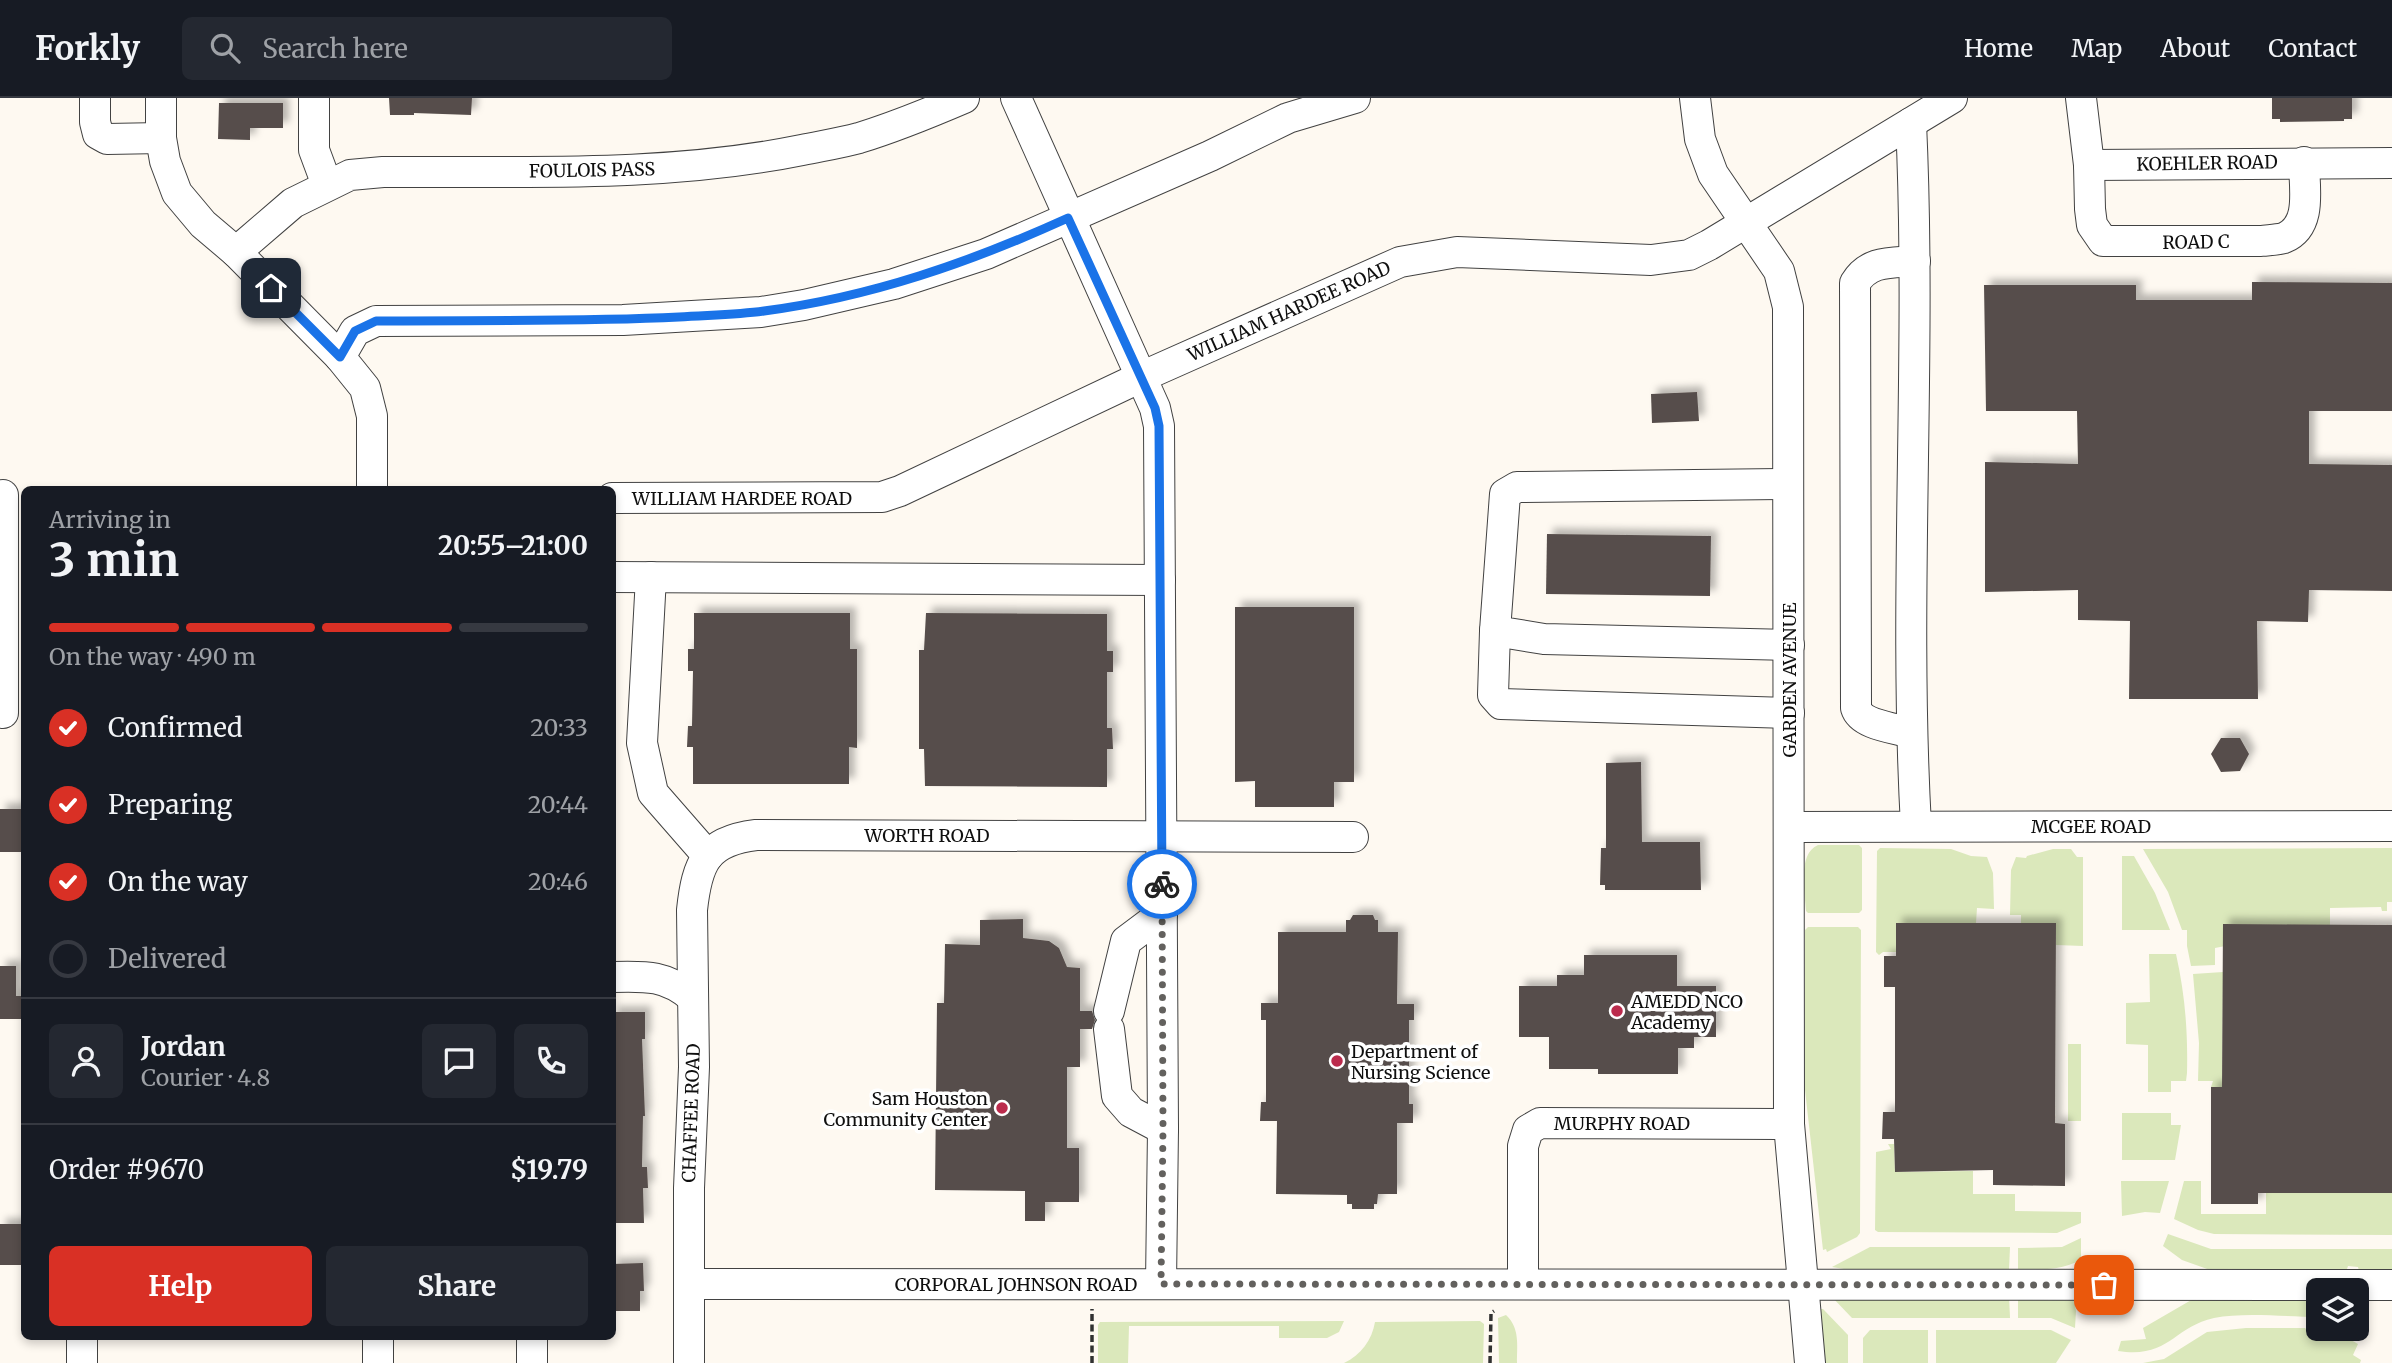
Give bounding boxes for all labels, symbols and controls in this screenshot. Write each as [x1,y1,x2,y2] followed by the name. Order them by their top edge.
[182,17,672,80] search box
[35,28,140,69] text: Forkly
[206,29,244,67] icon: search
[262,32,408,65] text: Search here
[1964,33,2033,64] text: Home
[2071,33,2122,64] text: Map
[2160,33,2230,64] text: About
[2268,33,2357,64] text: Contact
[2136,150,2278,176] street label: KOEHLER ROAD
[529,157,656,183] street label: FOULOIS PASS
[2162,230,2230,254] street label: ROAD C
[1183,256,1394,367] street label: WILLIAM HARDEE ROAD
[241,258,301,318] pin
[252,269,290,307] icon: home
[631,487,852,510] street label: WILLIAM HARDEE ROAD
[49,505,171,534] text: Arriving in
[438,529,588,562] text: 20:55–21:00
[49,531,179,589] text: 3 min
[1778,602,1801,757] street label: GARDEN AVENUE
[49,642,256,671] text: On the way · 490 m
[49,709,87,747] icon: check
[108,711,243,744] text: Confirmed
[530,713,588,742] text: 20:33
[49,786,87,824] icon: check
[108,788,232,821] text: Preparing
[528,790,588,819] text: 20:44
[2031,815,2151,838] street label: MCGEE ROAD
[863,824,990,847] street label: WORTH ROAD
[1127,849,1197,919] courier
[49,863,87,901] icon: check
[108,865,248,898] text: On the way
[1143,865,1181,903] icon: bike
[528,867,588,896] text: 20:46
[108,942,227,975] text: Delivered
[1630,990,1743,1034] place label: AMEDD NCO Academy
[1609,1003,1625,1019] marker: AMEDD NCO Academy
[49,1024,123,1098] button: person
[422,1024,496,1098] button: chat
[514,1024,588,1098] button: phone
[141,1030,226,1063] text: Jordan
[1351,1040,1490,1084] place label: Department of Nursing Science
[677,1043,705,1183] street label: CHAFFEE ROAD
[1329,1053,1345,1069] marker: Department of Nursing Science
[141,1063,270,1092] text: Courier · 4.8
[823,1087,988,1131] place label: Sam Houston Community Center
[994,1100,1010,1116] marker: Sam Houston Community Center
[1554,1112,1690,1135] street label: MURPHY ROAD
[49,1153,204,1186] text: Order #9670
[510,1153,588,1186] text: $19.79
[49,1246,312,1326] button: Help
[326,1246,588,1326] button: Share
[2074,1255,2134,1315] pin
[2085,1266,2123,1304] icon: bag
[895,1273,1137,1296] street label: CORPORAL JOHNSON ROAD
[2306,1278,2369,1341] map controls
[2306,1278,2369,1341] button: layers

